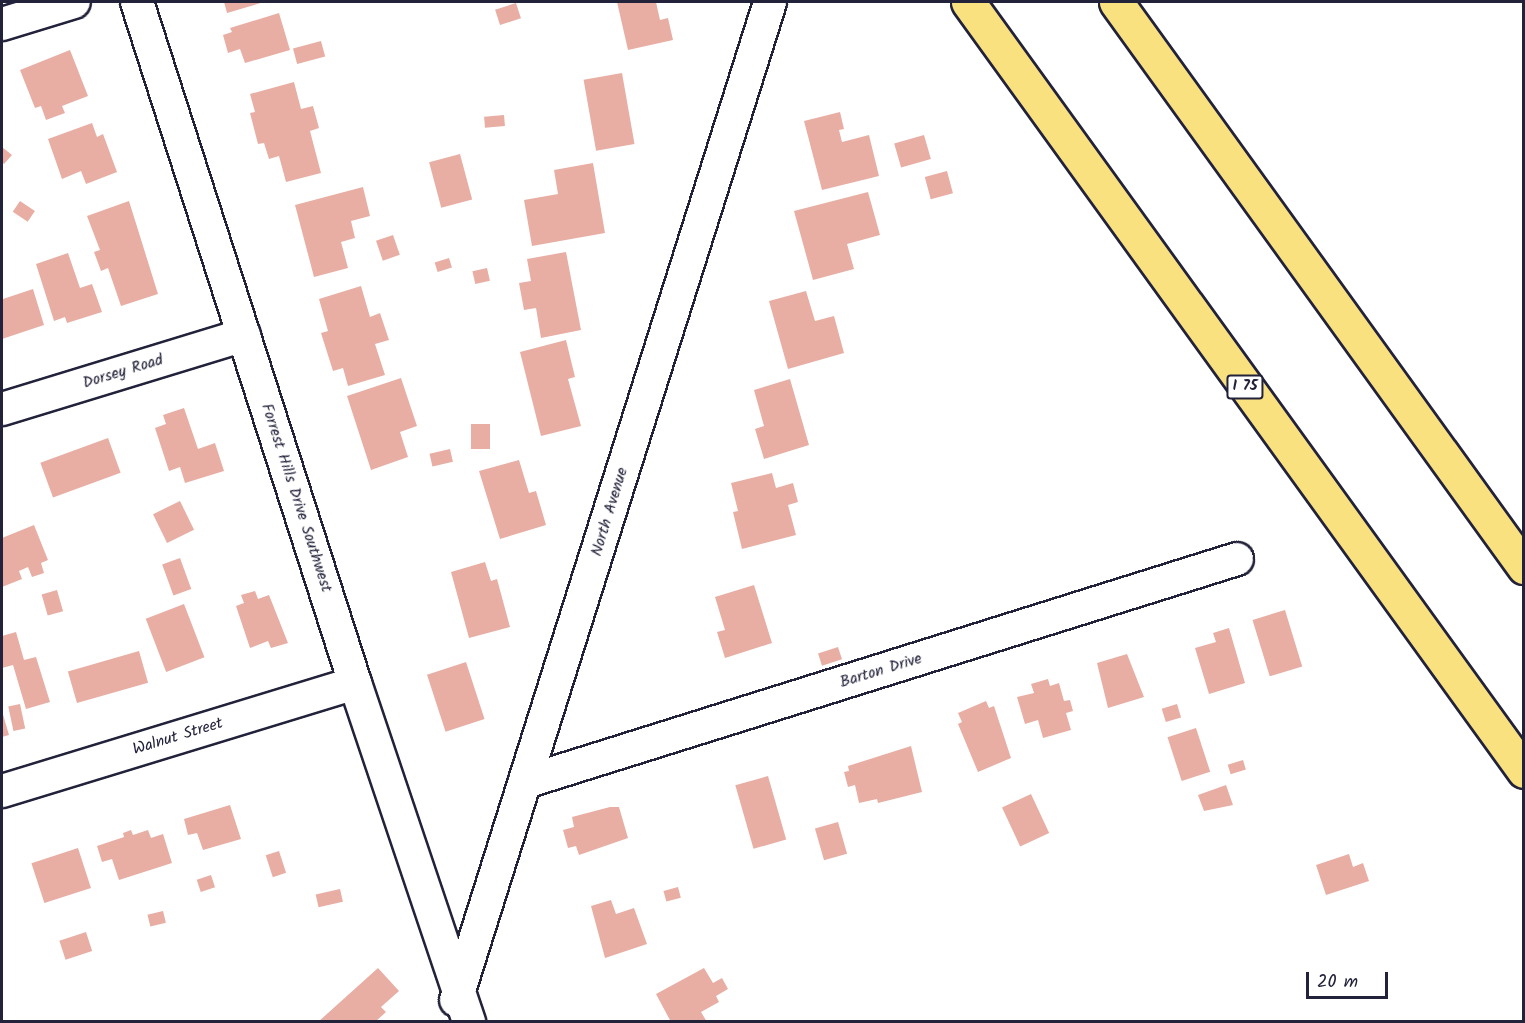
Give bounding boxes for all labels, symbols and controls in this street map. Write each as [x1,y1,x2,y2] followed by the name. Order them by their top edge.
[81,351,165,393] street label: Dorsey Road
[1226,375,1264,399] road number: I 75
[256,401,336,595] street label: Forrest Hills Drive Southwest
[587,465,633,559] street label: North Avenue
[838,649,924,693] street label: Barton Drive
[131,714,225,760] street label: Walnut Street
[1309,960,1392,998] scale bar
[1317,968,1358,997] text: 20 m

